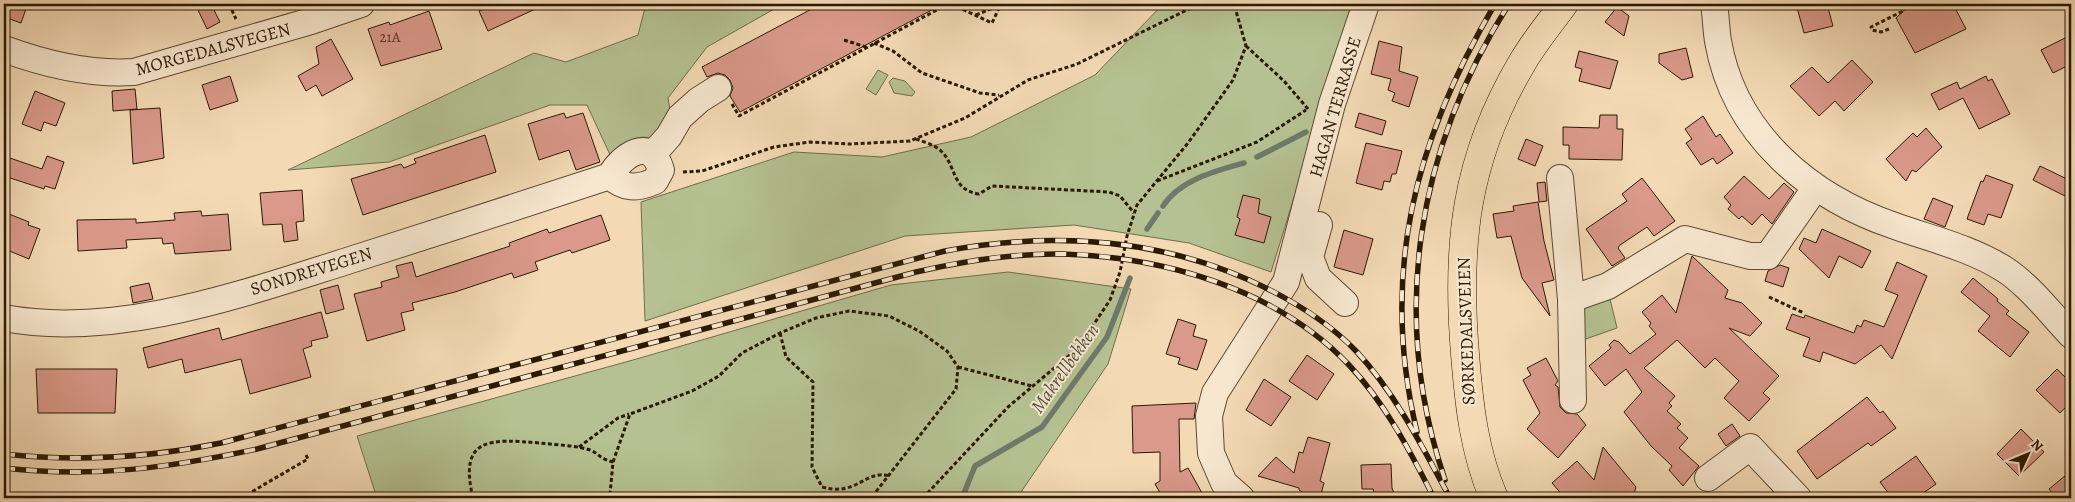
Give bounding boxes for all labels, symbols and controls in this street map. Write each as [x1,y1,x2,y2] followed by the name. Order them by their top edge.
[133,17,293,81] street label: MORGEDALSVEGEN
[379,27,401,47] house number: 21A
[1303,34,1367,180] street label: HAGAN TERRASSE
[247,241,375,301] street label: SONDREVEGEN
[1451,256,1481,406] street label: SØRKEDALSVEIEN
[1025,319,1105,418] water label: Makrellbekken
[2002,430,2052,480] north arrow
[2027,435,2047,456] text: N

